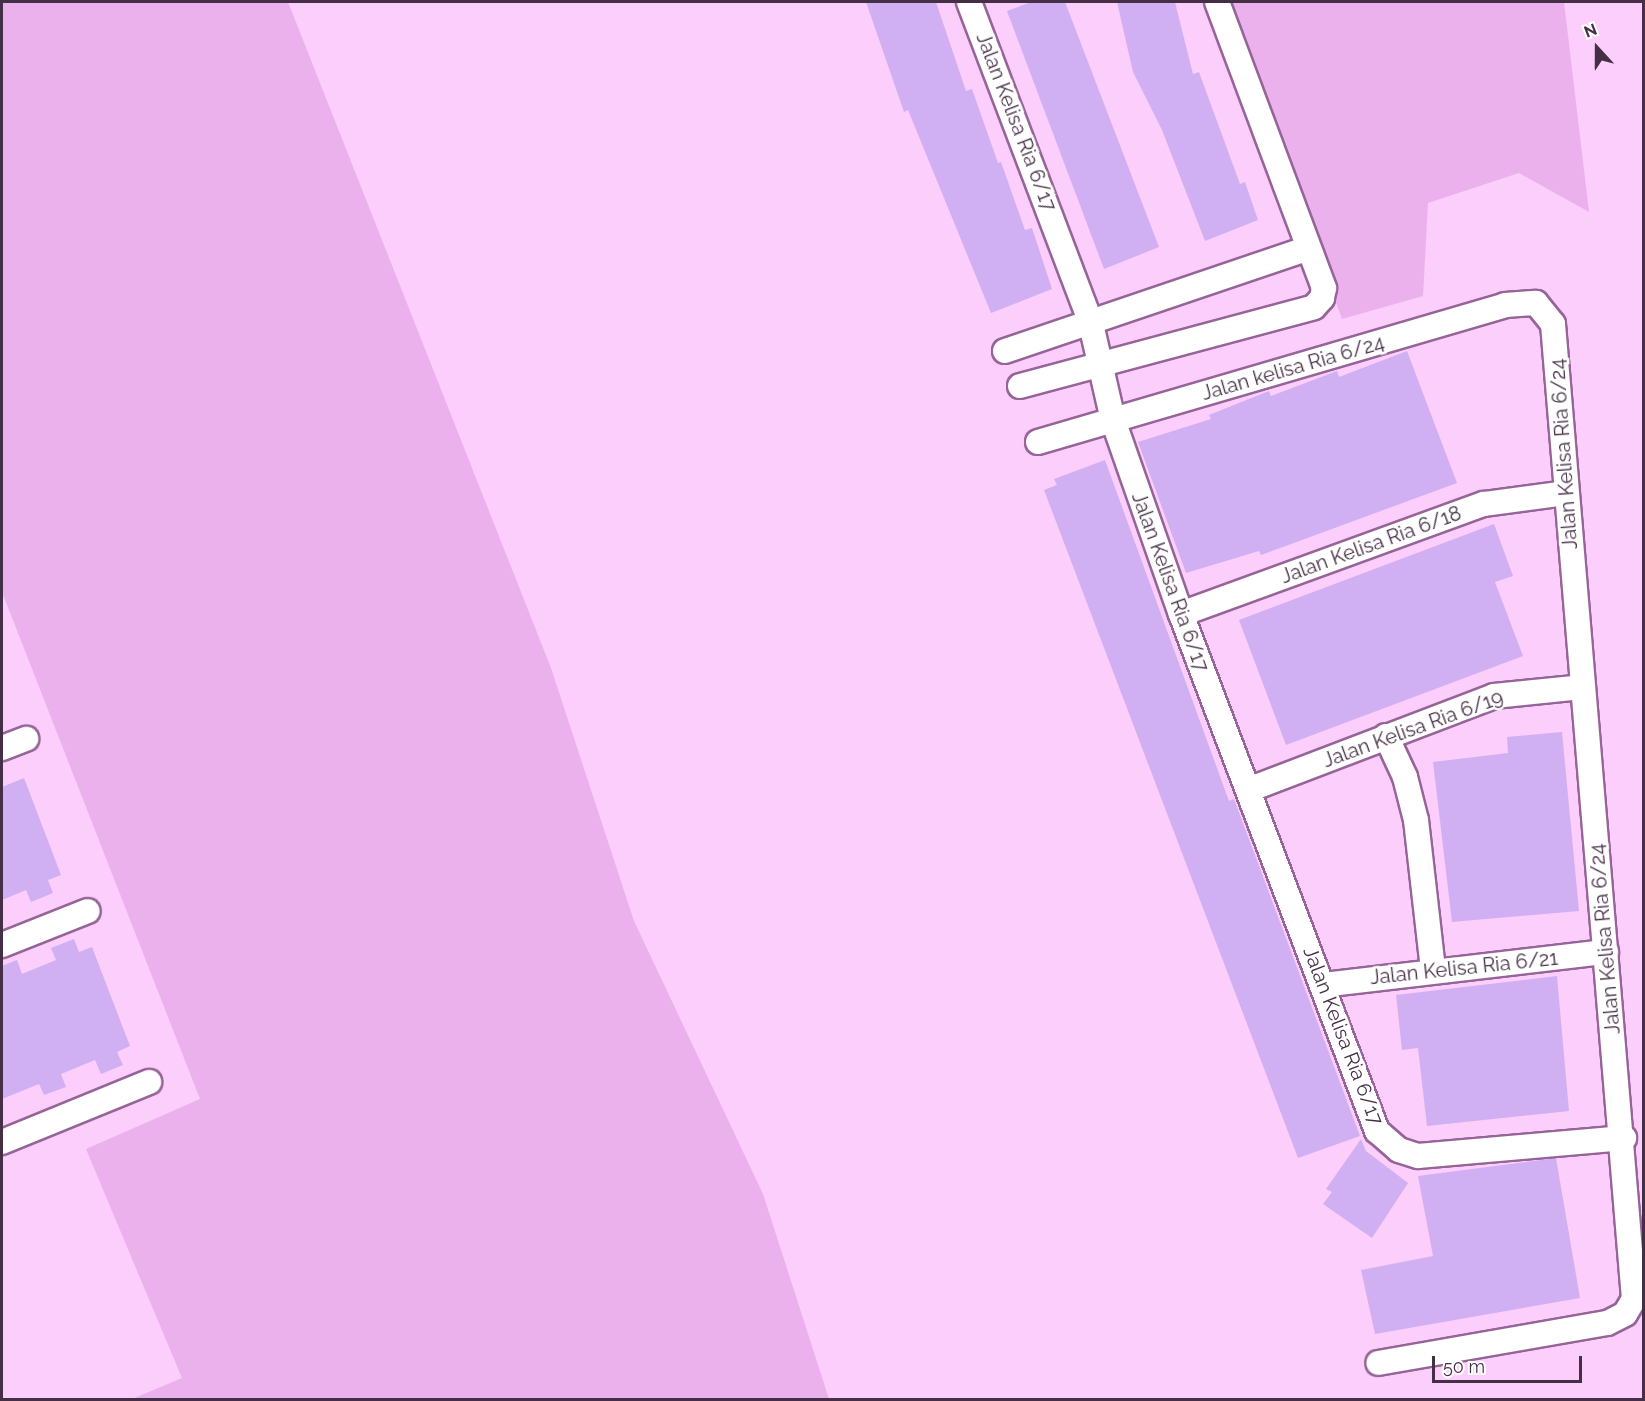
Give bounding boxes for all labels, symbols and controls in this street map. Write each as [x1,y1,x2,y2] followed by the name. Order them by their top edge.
[1567,18,1627,78] north arrow
[1581,20,1599,42] text: N
[971,29,1061,215] street label: Jalan Kelisa Ria 6/17
[1199,330,1387,406] street label: Jalan kelisa Ria 6/24
[1545,358,1583,550] street label: Jalan Kelisa Ria 6/24
[1126,489,1214,675] street label: Jalan Kelisa Ria 6/17
[1277,501,1465,589] street label: Jalan Kelisa Ria 6/18
[1320,685,1506,773] street label: Jalan Kelisa Ria 6/19
[1585,843,1625,1035] street label: Jalan Kelisa Ria 6/24
[1298,943,1388,1129] street label: Jalan Kelisa Ria 6/17
[1369,946,1559,990] street label: Jalan Kelisa Ria 6/21
[1435,1344,1585,1382] scale bar
[1443,1356,1485,1377] text: 50 m

